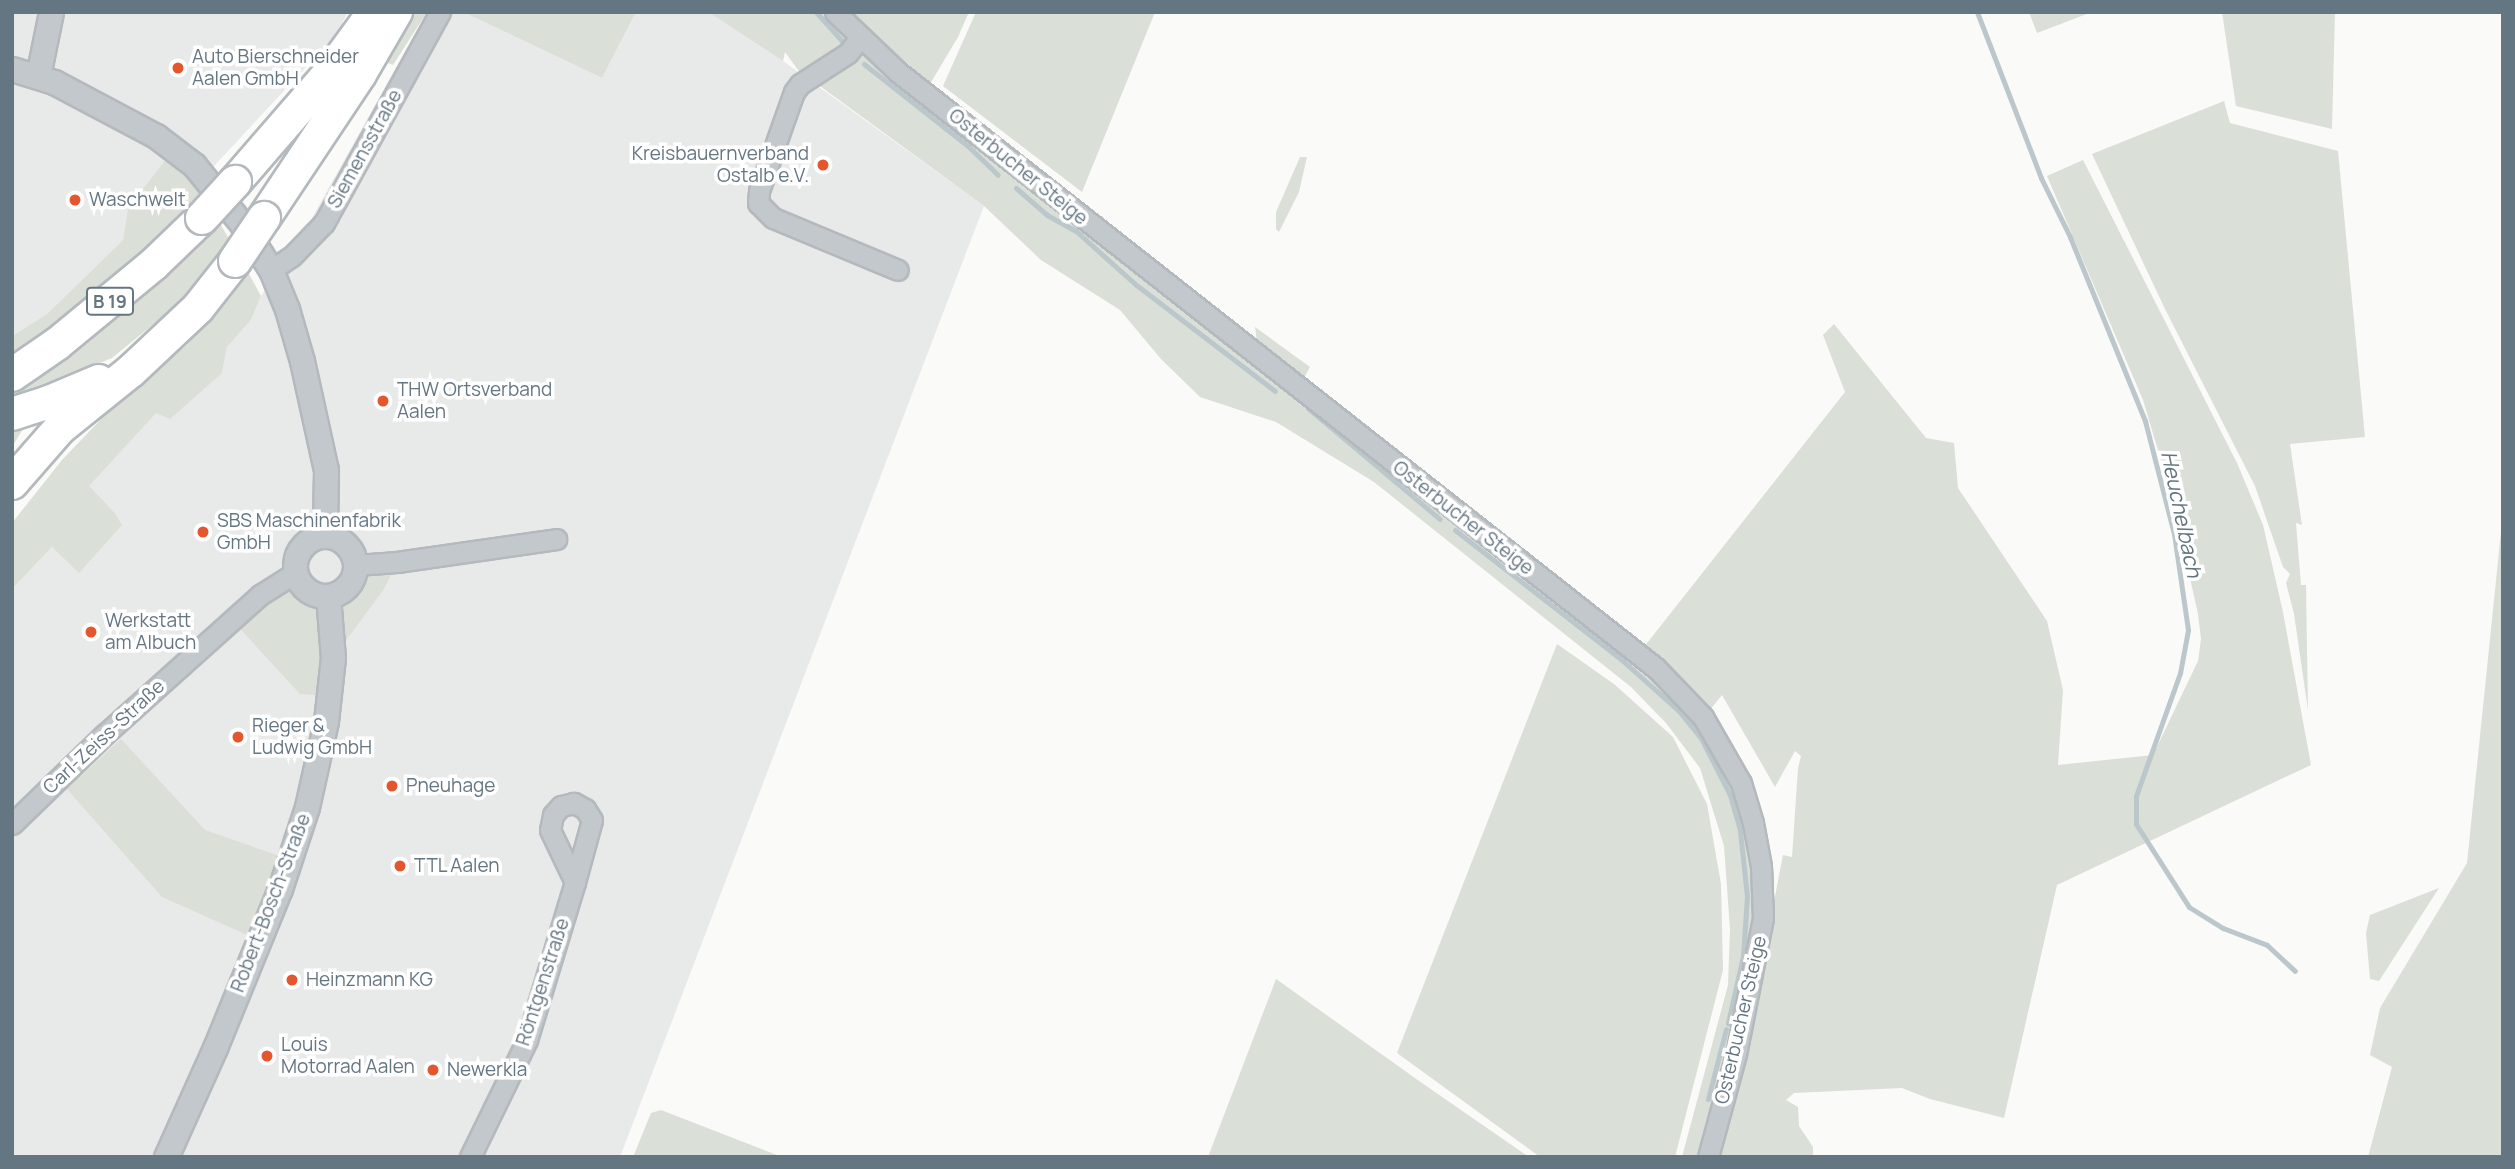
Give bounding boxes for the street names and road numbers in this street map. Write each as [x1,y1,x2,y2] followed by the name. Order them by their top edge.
[323,86,407,212] street label: Siemensstraße
[944,104,1092,230] street label: Osterbucher Steige
[86,286,134,316] road number: B 19
[1388,456,1538,580] street label: Osterbucher Steige
[39,675,169,799] street label: Carl-Zeiss-Straße
[226,811,316,995] street label: Robert-Bosch-Straße
[512,915,574,1049] street label: Röntgenstraße
[1711,934,1771,1106] street label: Osterbucher Steige

